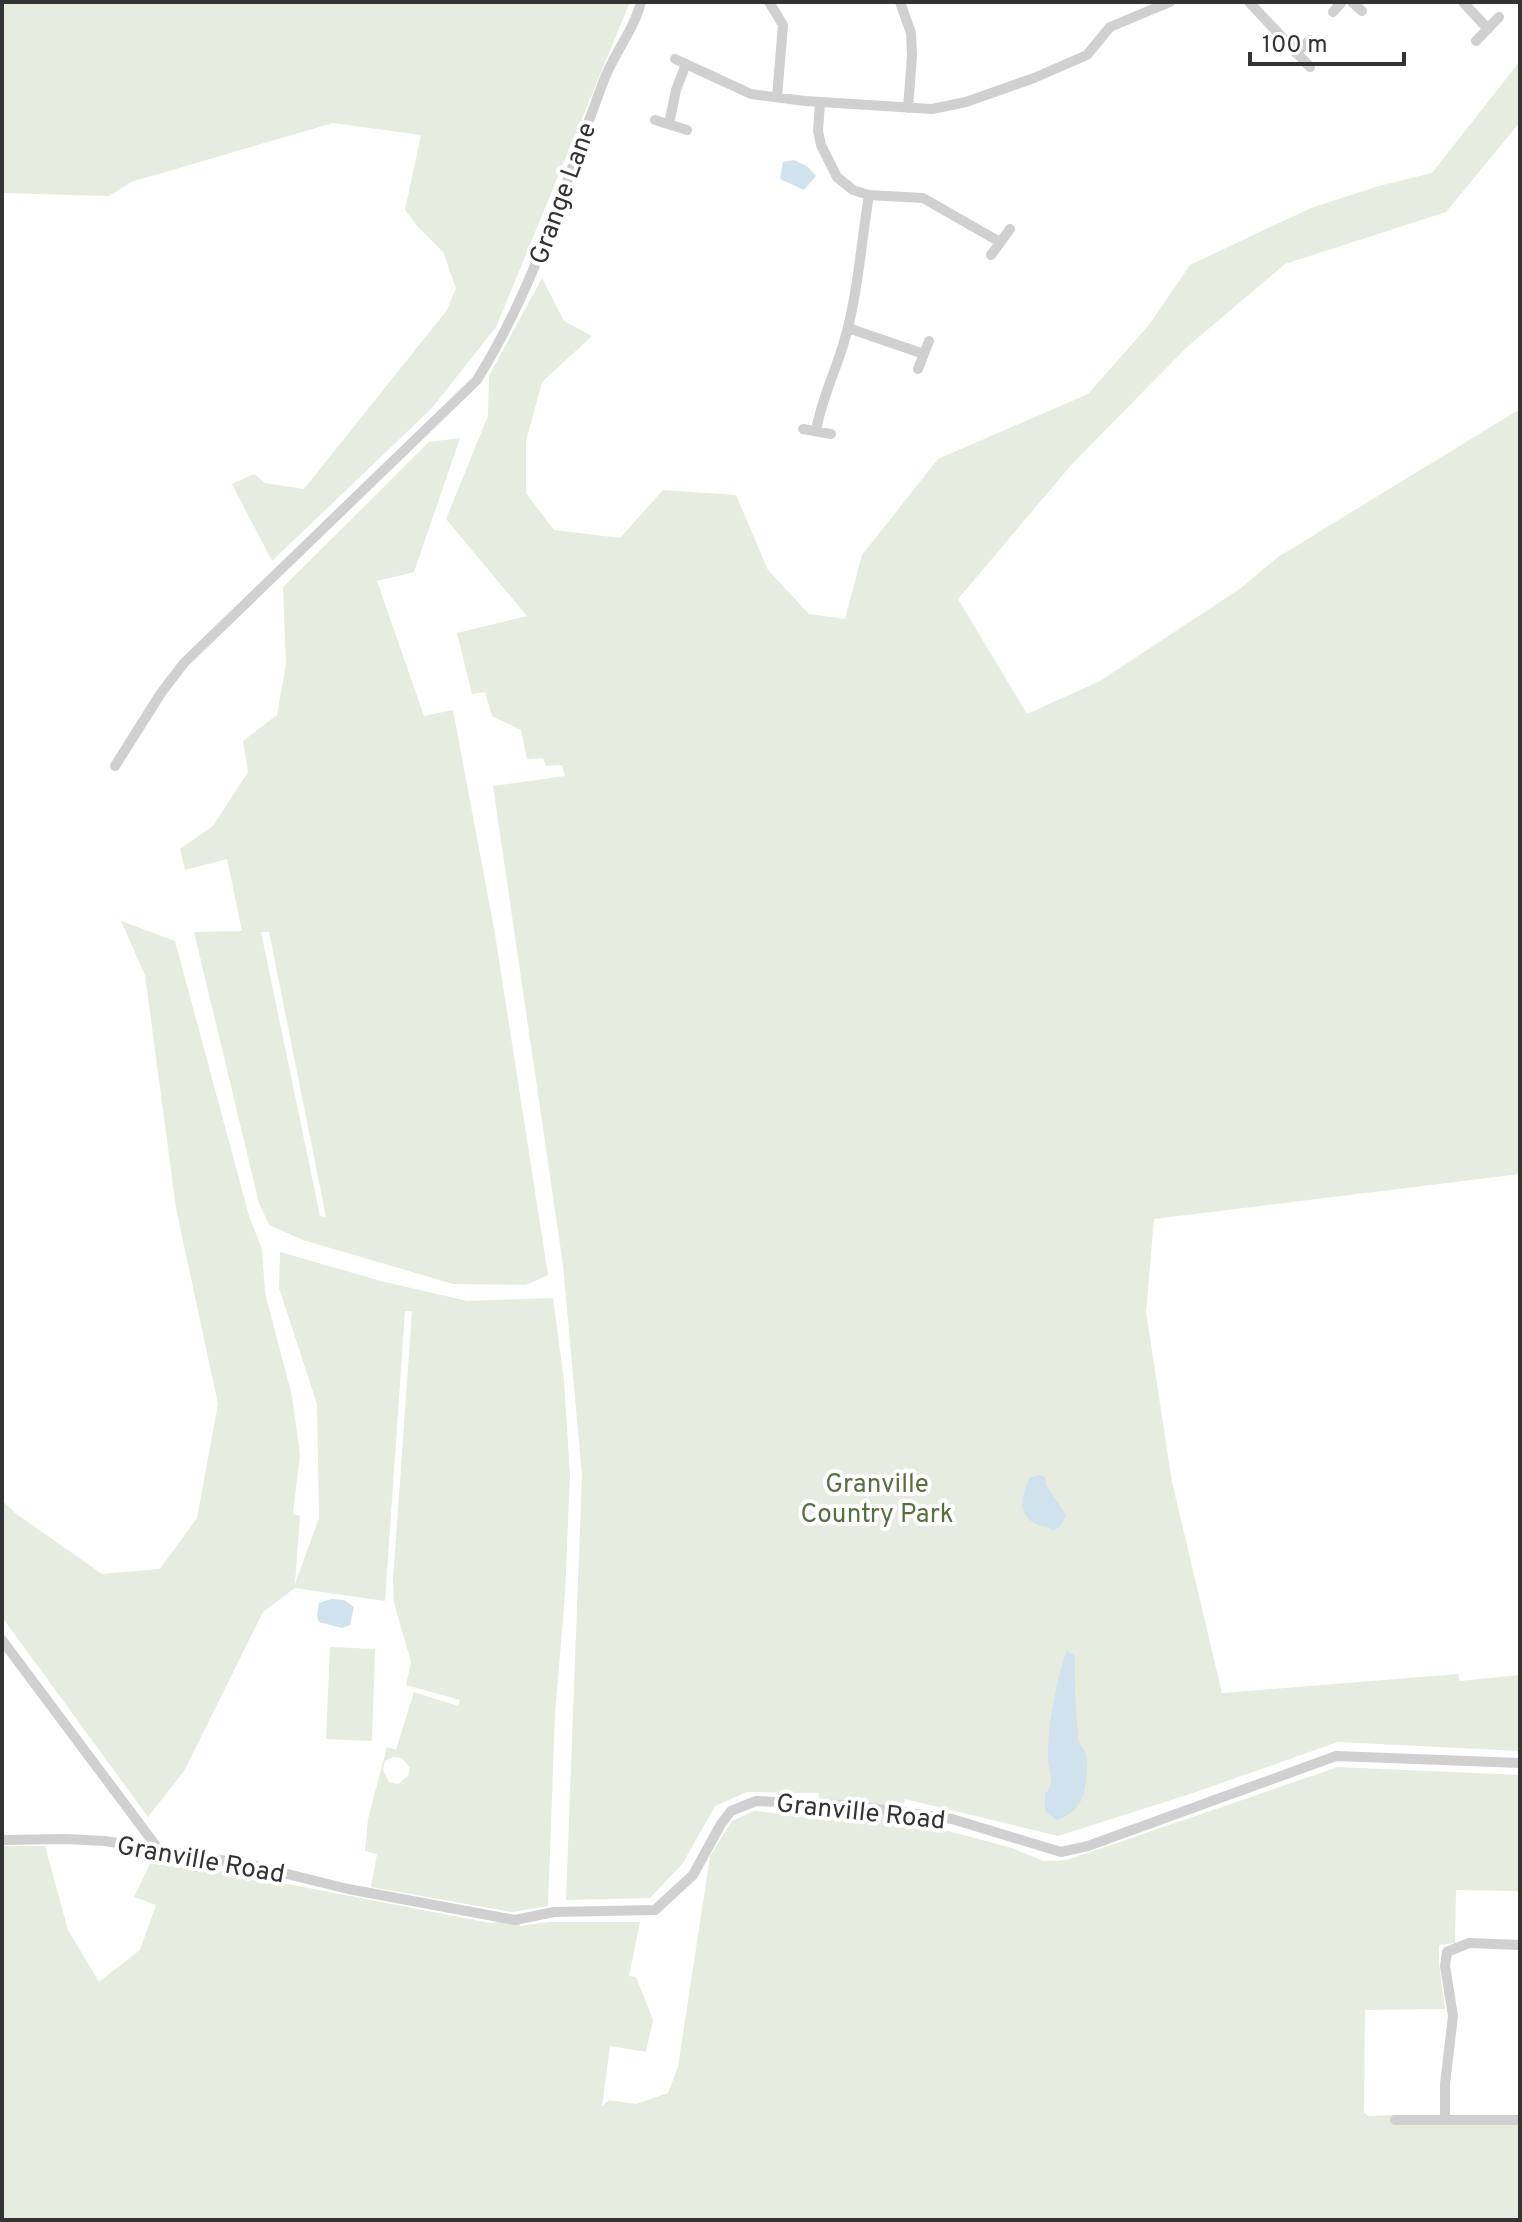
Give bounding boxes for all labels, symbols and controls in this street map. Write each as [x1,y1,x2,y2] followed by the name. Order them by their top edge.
[1250,16,1404,66] scale bar
[1262,31,1328,61] text: 100 m
[523,118,605,269] street label: Grange Lane
[800,1469,954,1532] park label: Granville Country Park
[775,1788,947,1839] street label: Granville Road
[114,1830,287,1892] street label: Granville Road

